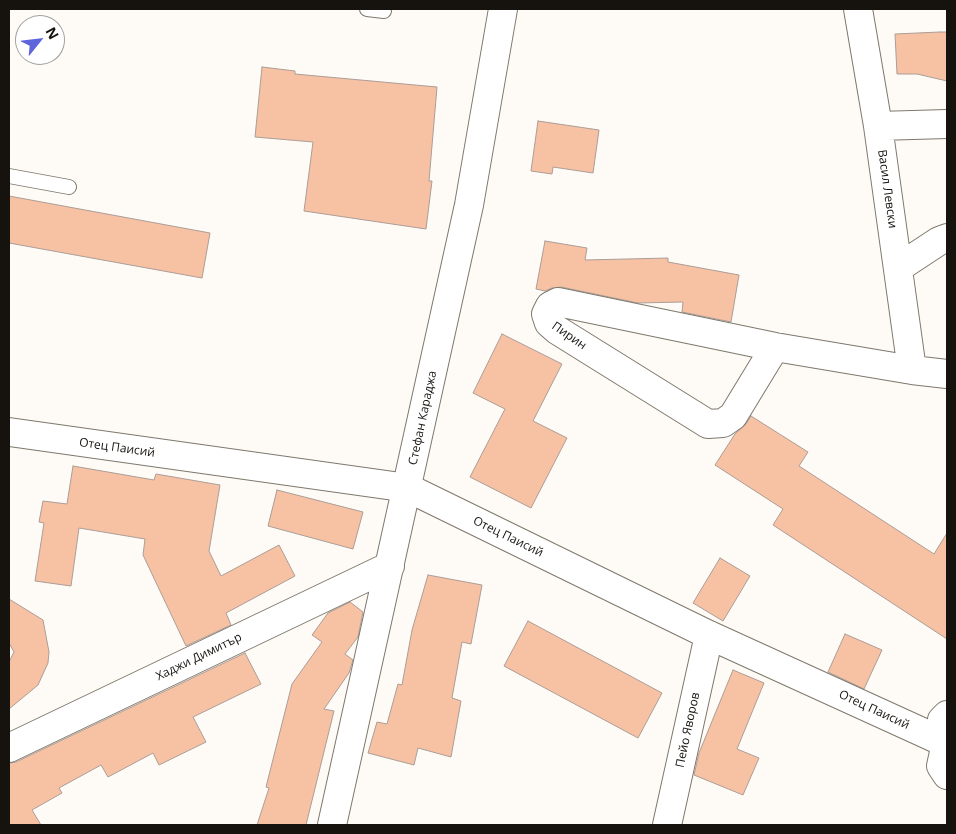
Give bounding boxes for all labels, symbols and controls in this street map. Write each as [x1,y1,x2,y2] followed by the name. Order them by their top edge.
[15,15,65,65] north arrow
[42,23,64,43] text: N
[874,149,900,229] street label: Васил Левски
[549,319,589,353] street label: Пирин
[406,369,440,467] street label: Стефан Караджа
[78,436,156,460] street label: Отец Паисий
[471,514,545,560] street label: Отец Паисий
[154,630,244,684] street label: Хаджи Димитър
[836,687,912,733] street label: Отец Паисий
[673,691,703,769] street label: Пейо Яворов

